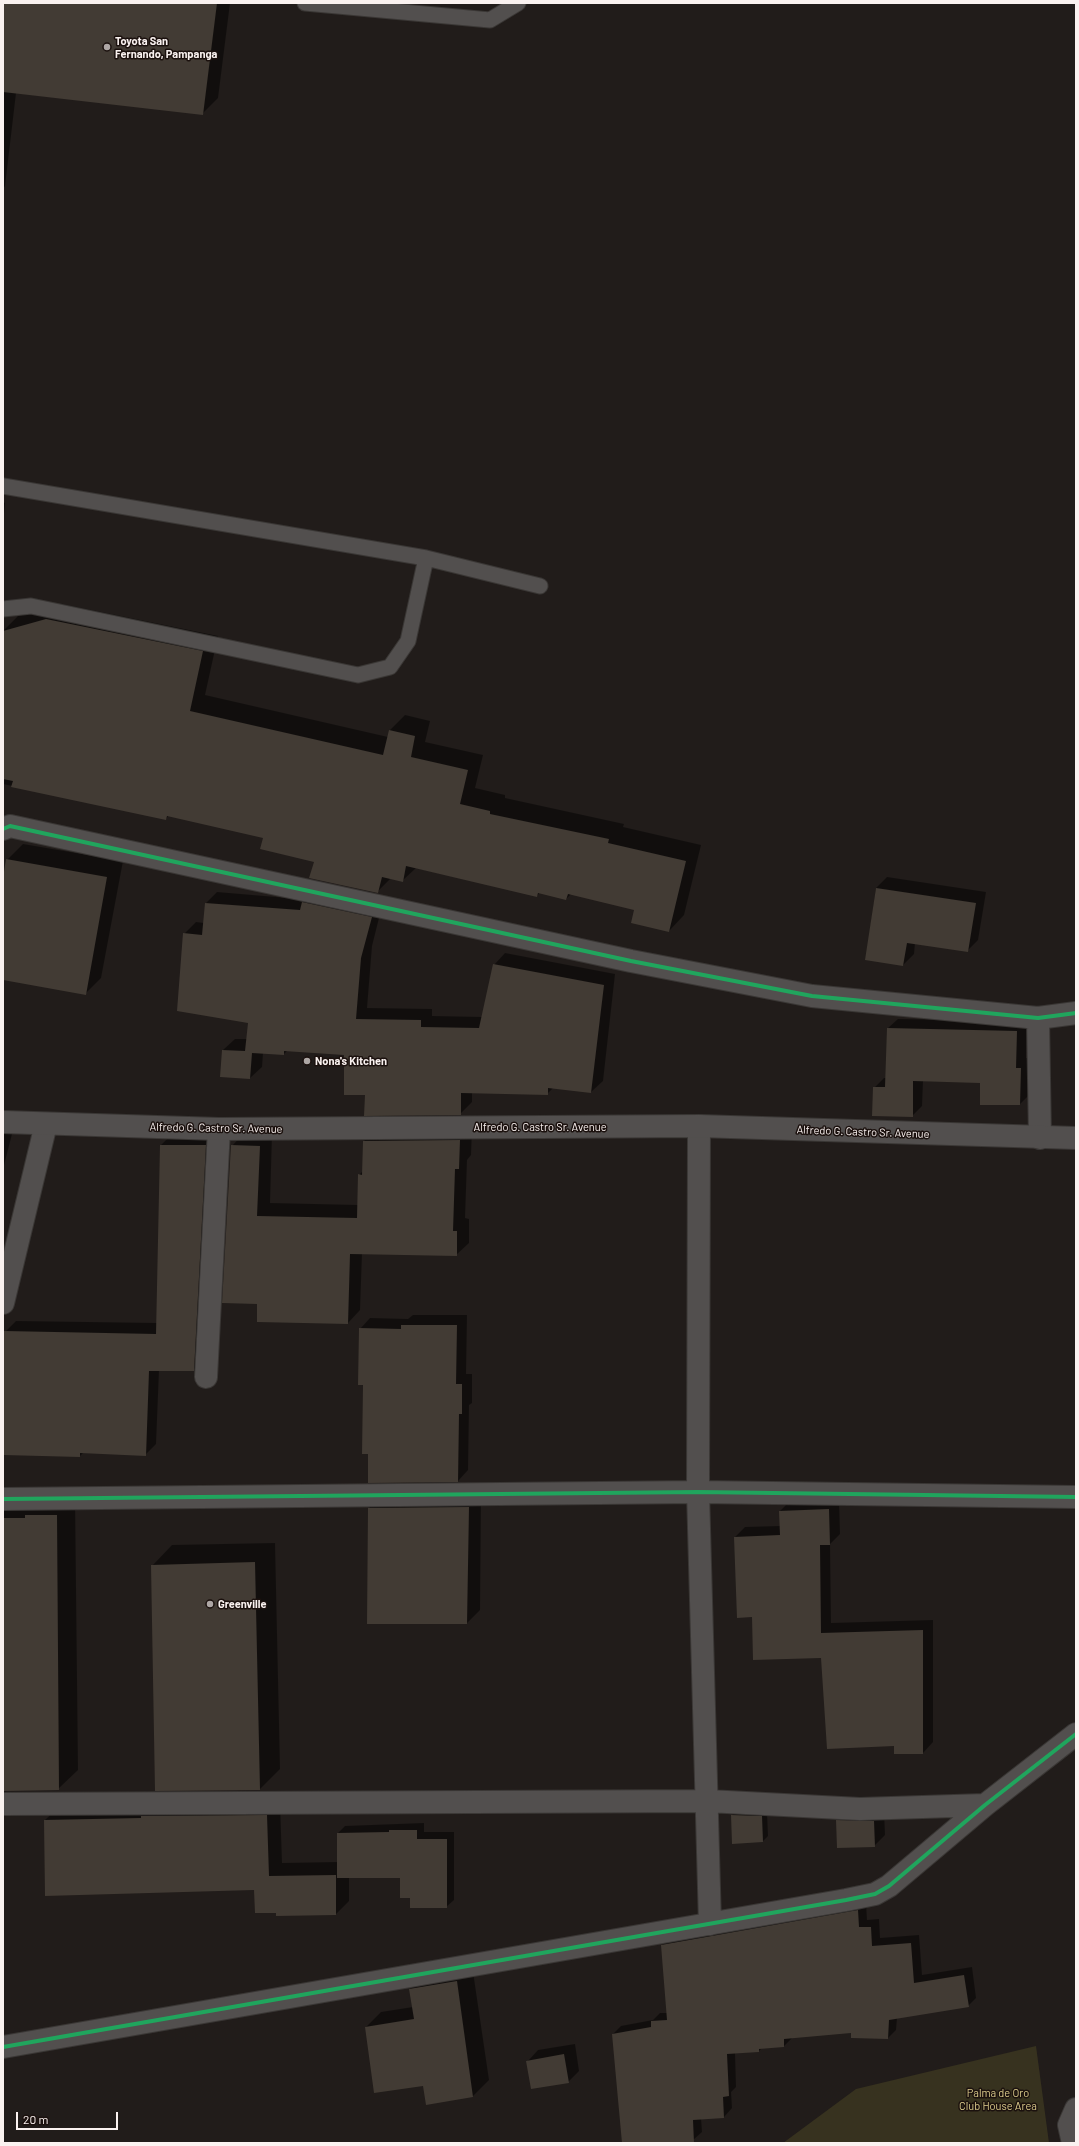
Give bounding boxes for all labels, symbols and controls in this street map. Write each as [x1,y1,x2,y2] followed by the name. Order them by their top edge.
[115,34,217,60] place label: Toyota San Fernando, Pampanga
[102,42,112,52] marker: Toyota San Fernando, Pampanga
[315,1054,387,1068] place label: Nona's Kitchen
[302,1056,312,1066] marker: Nona's Kitchen
[149,1120,283,1136] street label: Alfredo G. Castro Sr. Avenue
[474,1120,606,1134] street label: Alfredo G. Castro Sr. Avenue
[796,1123,930,1141] street label: Alfredo G. Castro Sr. Avenue
[218,1597,266,1611] place label: Greenville
[205,1599,215,1609] marker: Greenville
[959,2086,1037,2112] park label: Palma de Oro Club House Area
[18,2104,120,2130] scale bar
[23,2112,49,2126] text: 20 m

